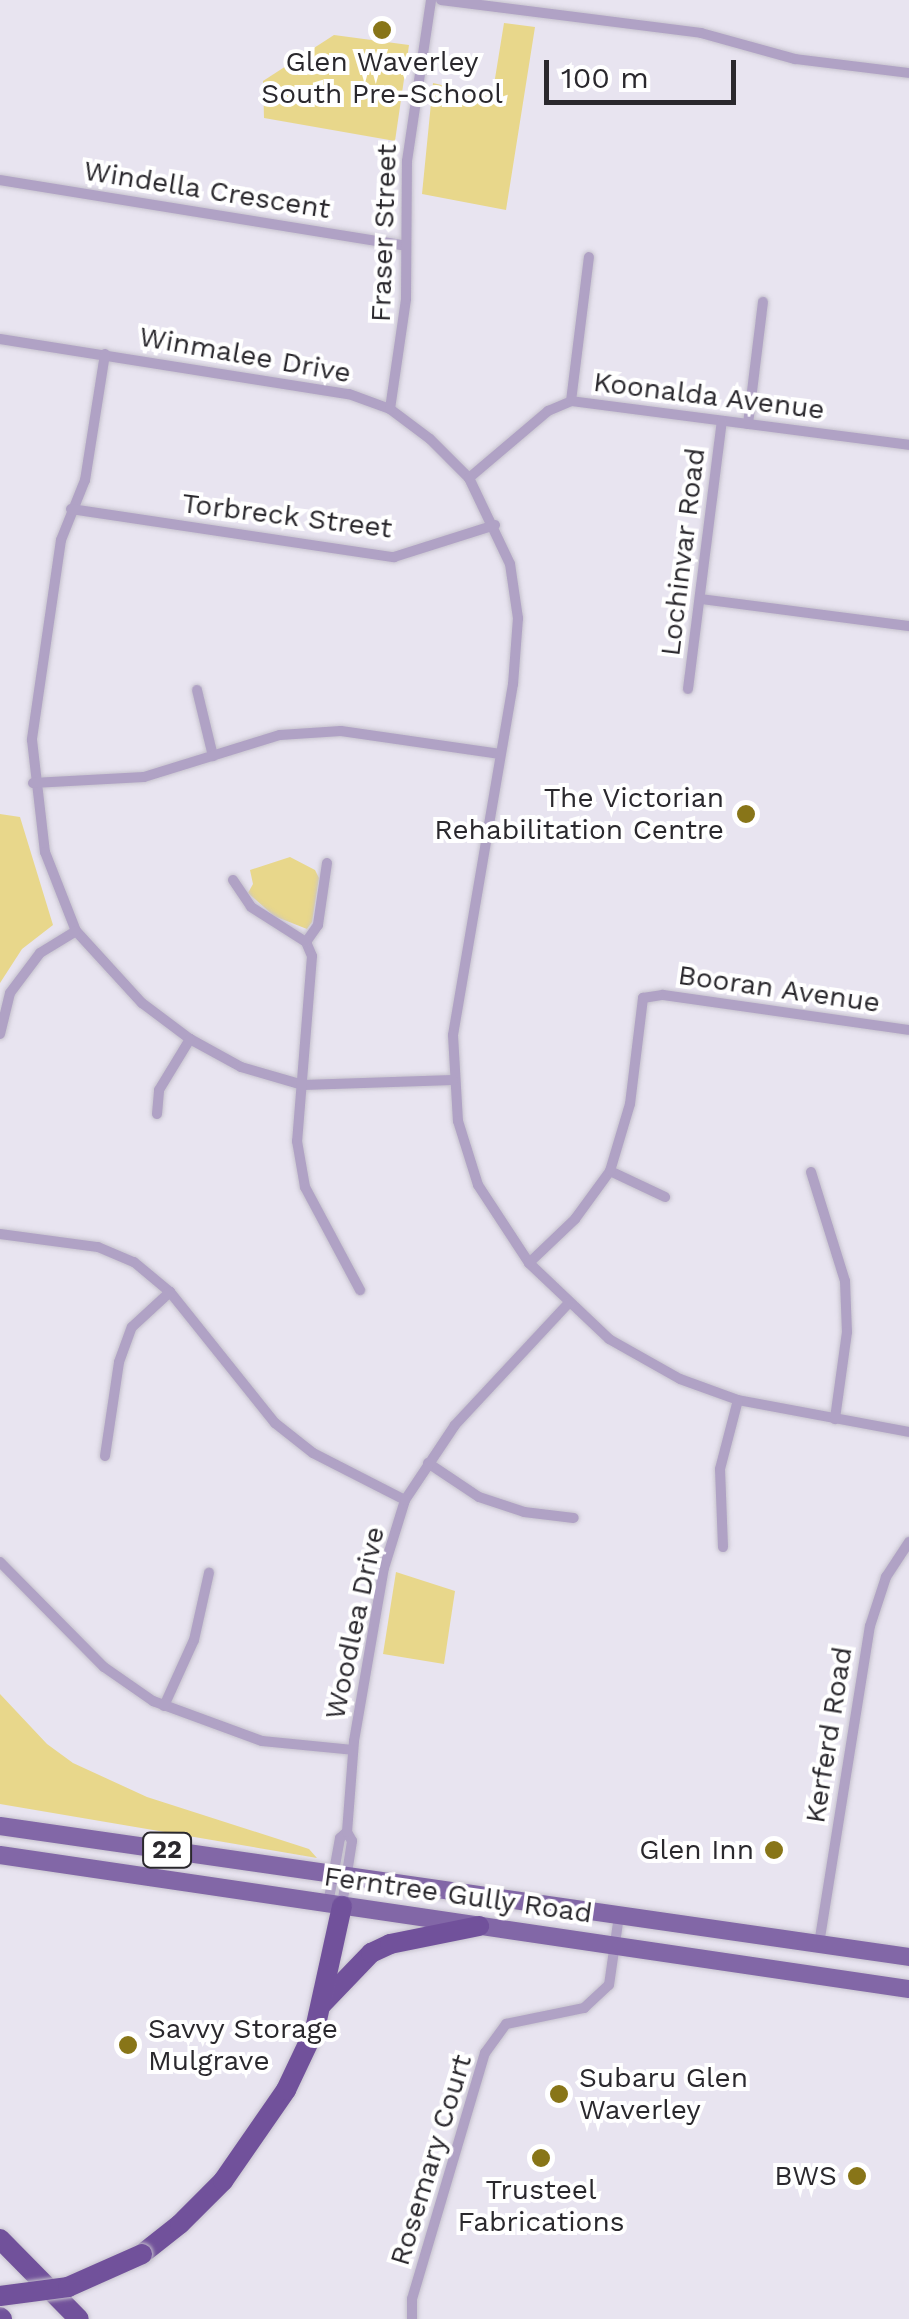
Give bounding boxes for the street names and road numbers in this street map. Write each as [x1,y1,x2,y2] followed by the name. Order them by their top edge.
[364,143,404,323] street label: Fraser Street
[81,154,333,226] street label: Windella Crescent
[137,320,353,390] street label: Winmalee Drive
[591,365,827,427] street label: Koonalda Avenue
[654,446,712,658] street label: Lochinvar Road
[180,486,394,546] street label: Torbreck Street
[675,958,883,1020] street label: Booran Avenue
[318,1523,392,1723] street label: Woodlea Drive
[798,1644,860,1826] street label: Kerferd Road
[142,1830,192,1870] road number: 22
[321,1859,595,1931] street label: Ferntree Gully Road
[383,2050,479,2270] street label: Rosemary Court

